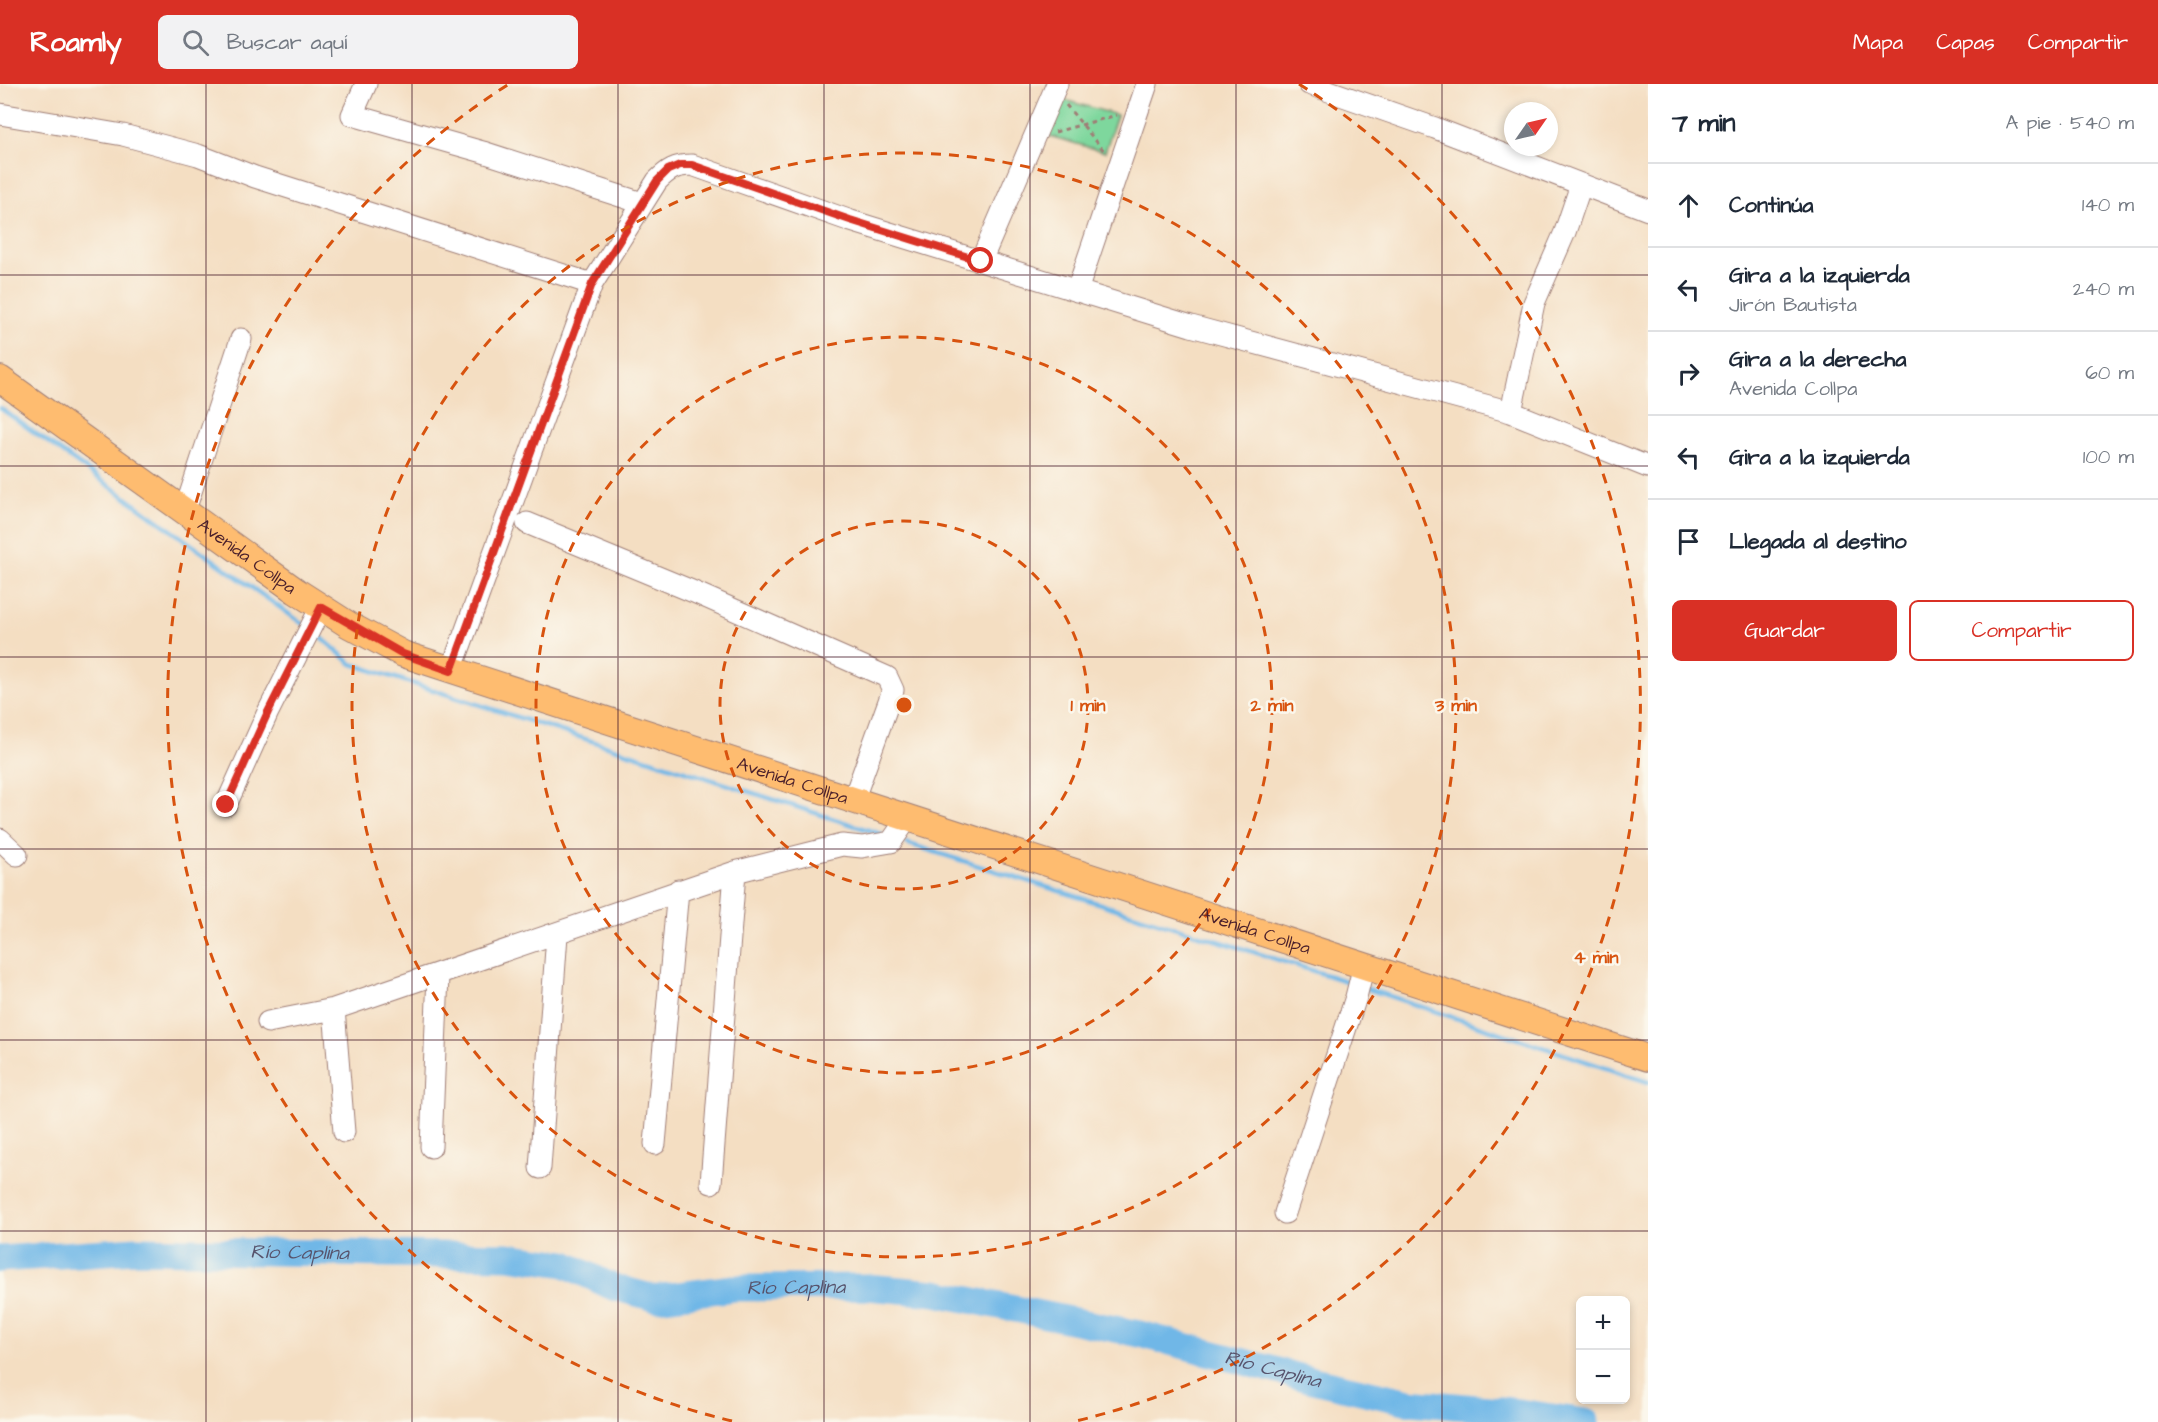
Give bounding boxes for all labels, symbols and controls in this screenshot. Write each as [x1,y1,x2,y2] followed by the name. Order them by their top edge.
[158,15,578,69] search box
[30,23,122,62] text: Roamly
[179,26,212,59] icon: search
[227,27,347,58] text: Buscar aquí
[1853,28,1903,57] text: Mapa
[1936,28,1995,57] text: Capas
[2028,28,2128,57] text: Compartir
[1504,102,1558,156] north arrow
[1672,105,1736,141] text: 7 min
[2005,109,2134,137] text: A pie · 540 m
[1672,189,1705,222] icon: ahead
[1729,190,1814,221] text: Continúa
[2082,191,2134,219] text: 140 m
[967,247,993,273] route start
[1729,260,1910,291] text: Gira a la izquierda
[1672,273,1705,306] icon: left
[2073,275,2134,303] text: 240 m
[1729,291,1857,319] text: Jirón Bautista
[1729,344,1906,375] text: Gira a la derecha
[1672,357,1705,390] icon: right
[2085,359,2134,387] text: 60 m
[1729,375,1857,403] text: Avenida Collpa
[1672,441,1705,474] icon: left
[1729,442,1910,473] text: Gira a la izquierda
[2083,443,2134,471] text: 100 m
[193,512,301,600] street label: Avenida Collpa
[1672,525,1705,558] icon: arrive
[1729,526,1907,557] text: Llegada al destino
[1672,600,1897,661] button: Guardar
[1909,600,2134,661] button: Compartir
[1070,693,1106,718] text: 1 min
[1249,693,1294,718] text: 2 min
[1434,693,1477,718] text: 3 min
[894,695,914,715] centre of rings
[734,751,852,810] street label: Avenida Collpa
[212,791,238,817] route end
[1196,901,1314,960] street label: Avenida Collpa
[1573,945,1619,970] text: 4 min
[250,1238,350,1267] water label: Río Caplina
[747,1273,846,1302] water label: Río Caplina
[1576,1296,1630,1404] map controls
[1576,1296,1630,1350] button: +
[1222,1343,1324,1396] water label: Río Caplina
[1576,1350,1630,1404] button: −

